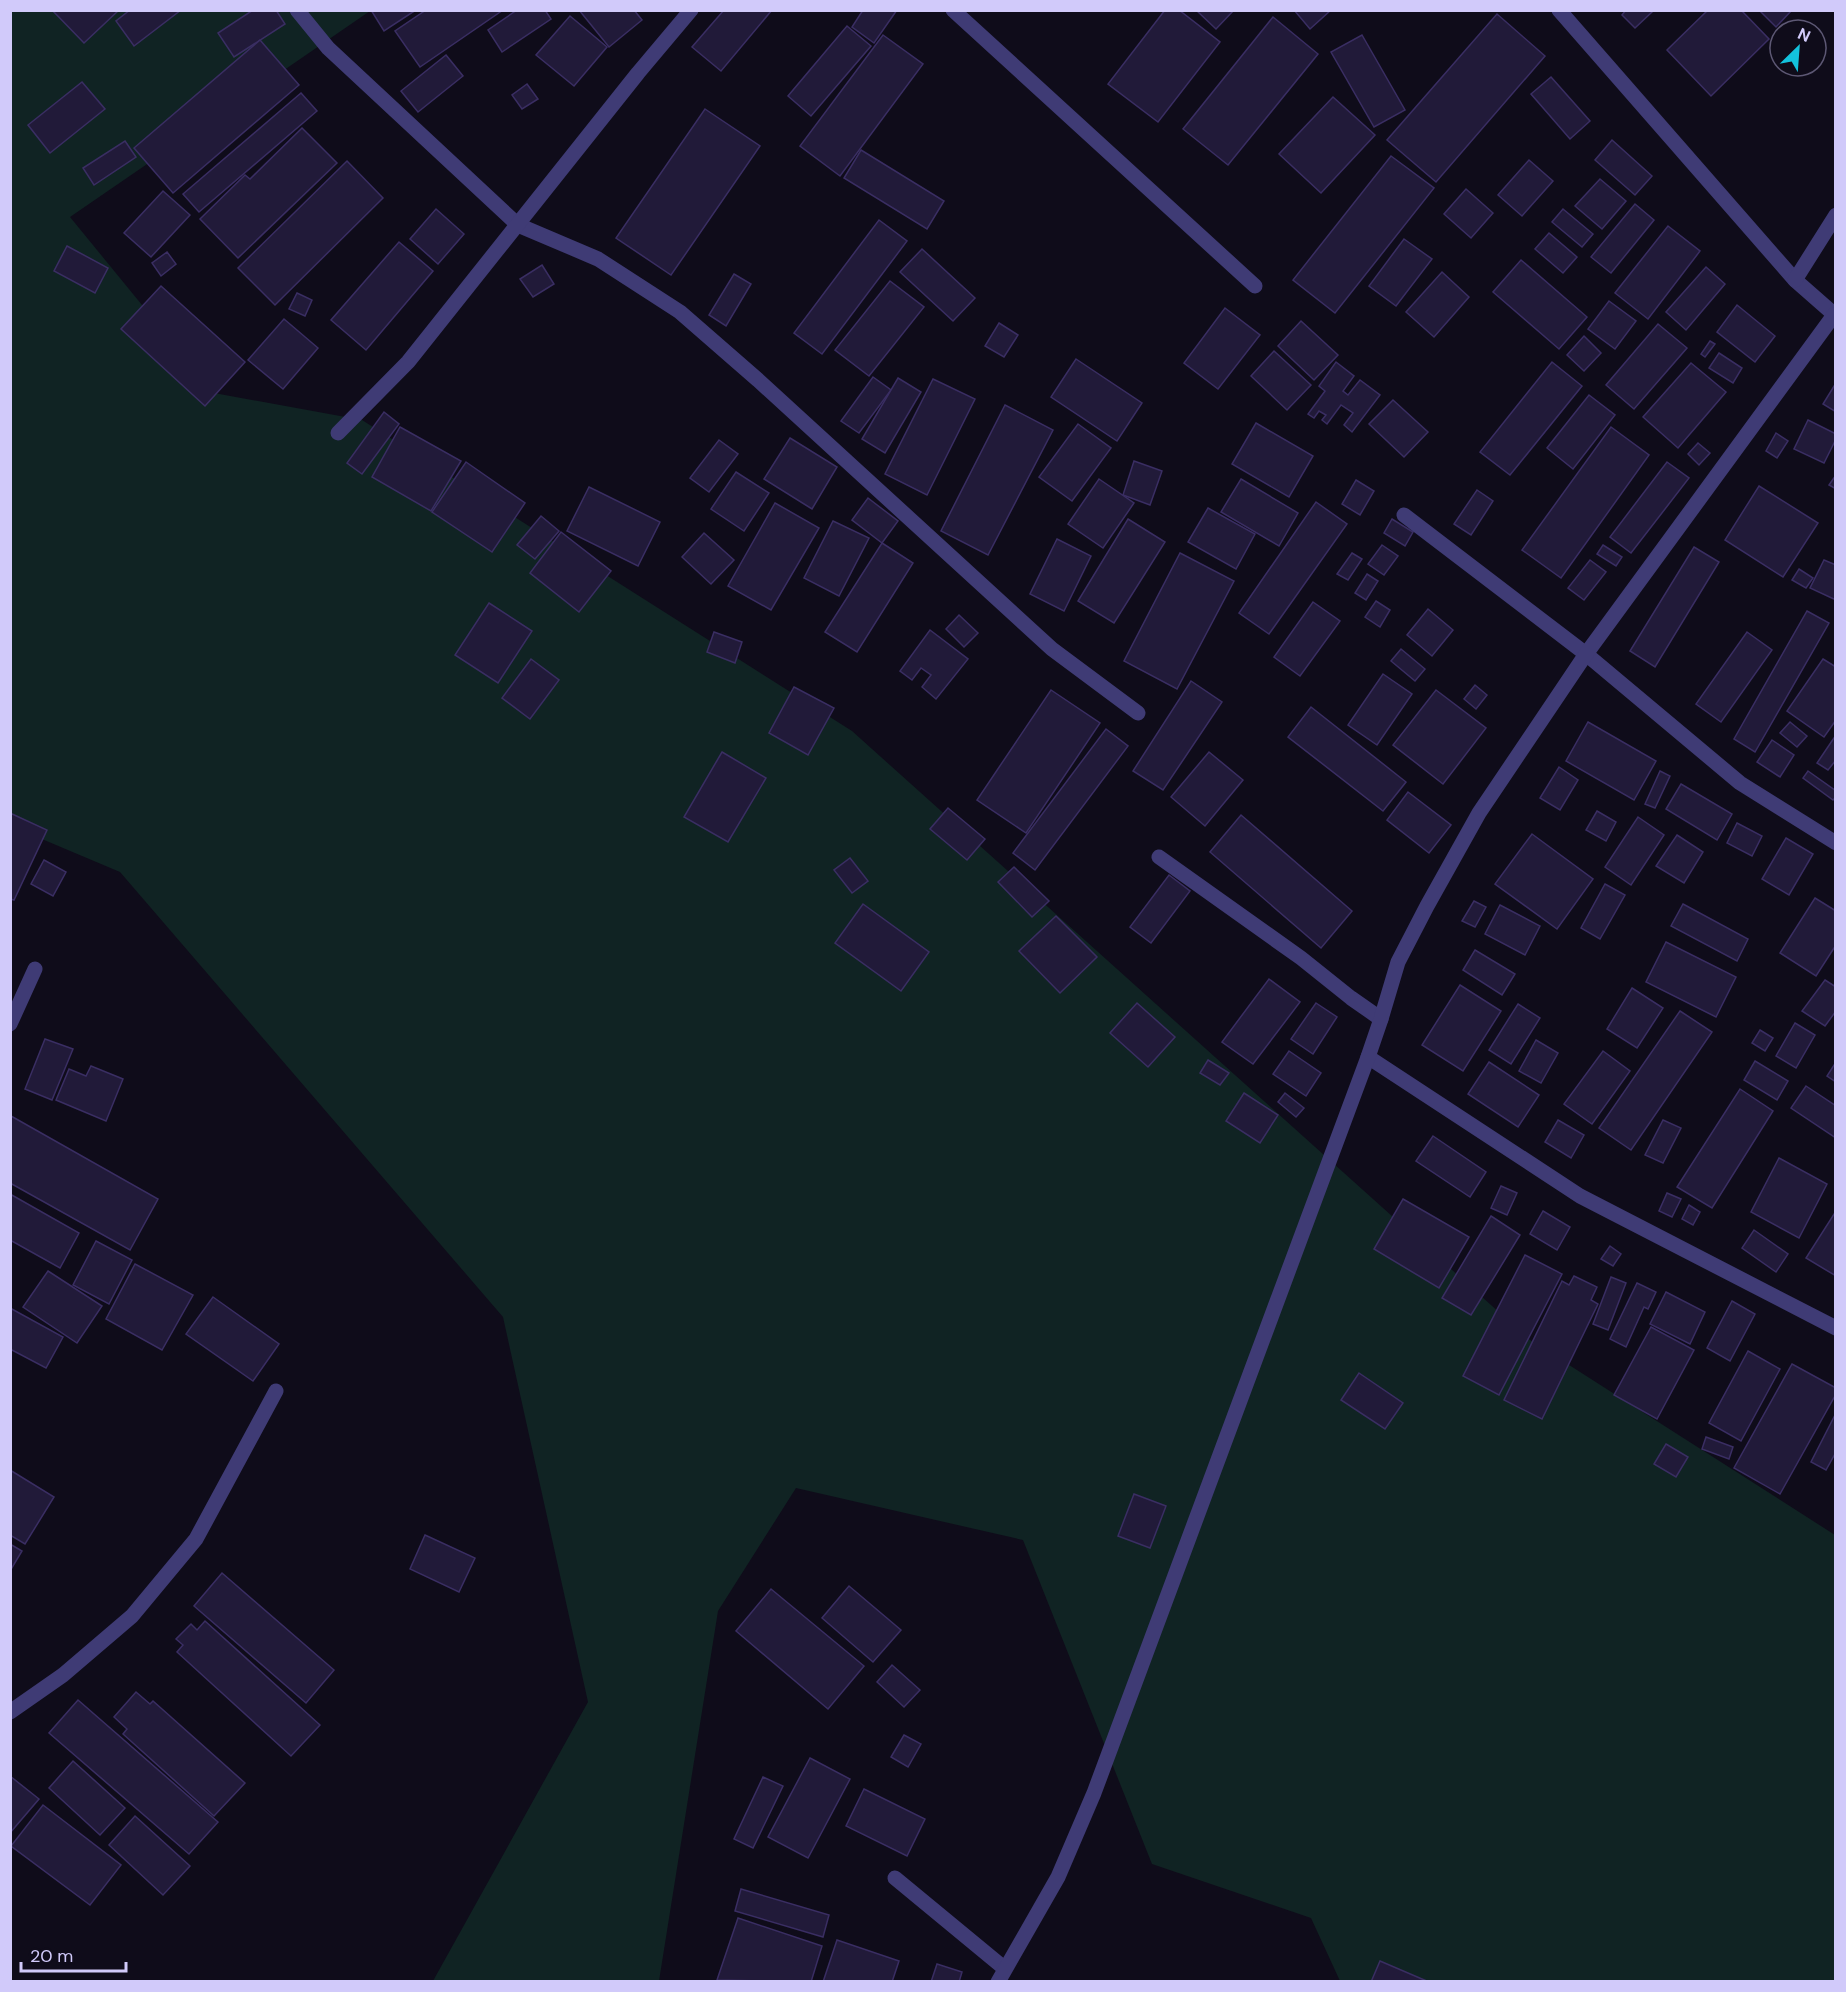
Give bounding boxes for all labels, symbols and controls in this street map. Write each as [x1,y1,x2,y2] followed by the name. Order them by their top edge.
[1768,18,1828,78] north arrow
[1794,23,1814,47] text: N
[21,1935,126,1973] scale bar
[30,1944,73,1968] text: 20 m

